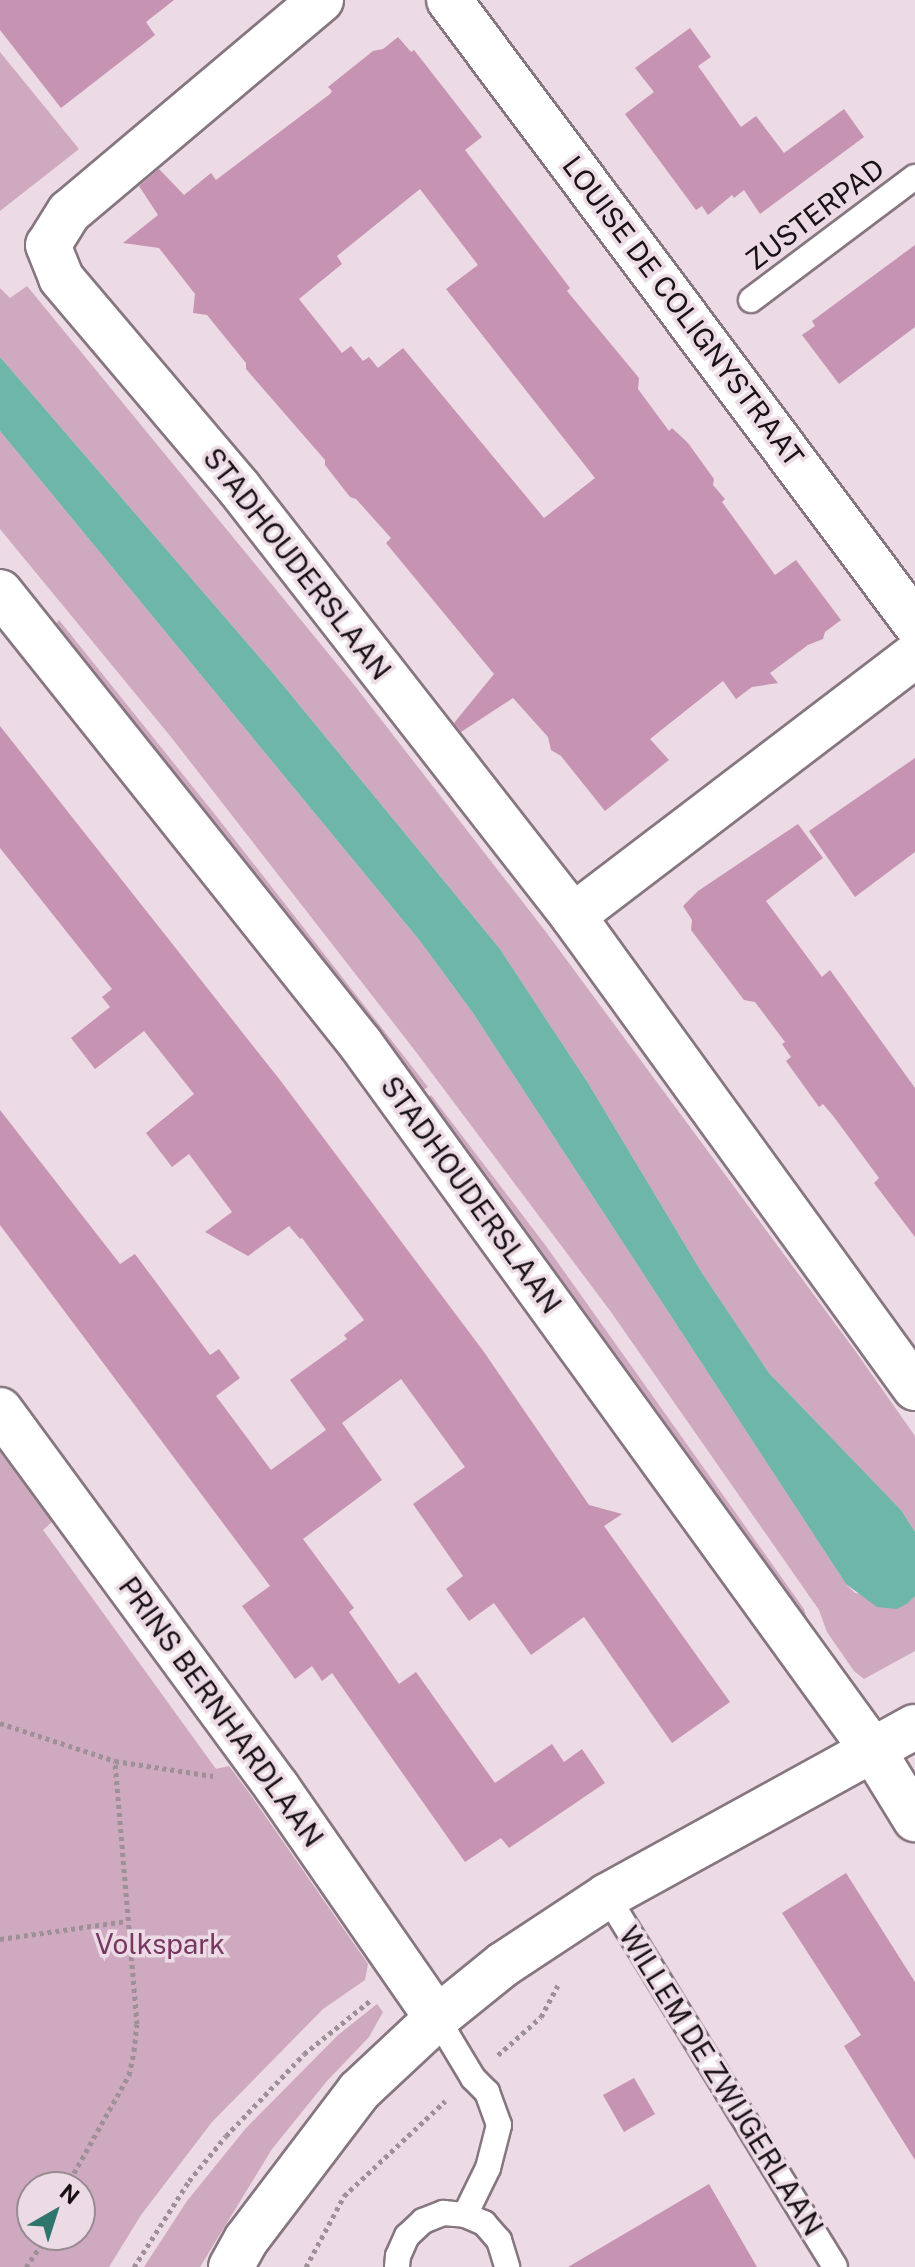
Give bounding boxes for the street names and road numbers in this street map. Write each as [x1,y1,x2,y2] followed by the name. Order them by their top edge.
[555,149,811,473] street label: LOUISE DE COLIGNYSTRAAT
[739,151,891,277] street label: ZUSTERPAD
[196,441,398,687] street label: STADHOUDERSLAAN
[374,1070,568,1320] street label: STADHOUDERSLAAN
[112,1571,330,1853] street label: PRINS BERNHARDLAAN
[612,1920,830,2242] street label: WILLEM DE ZWIJGERLAAN

